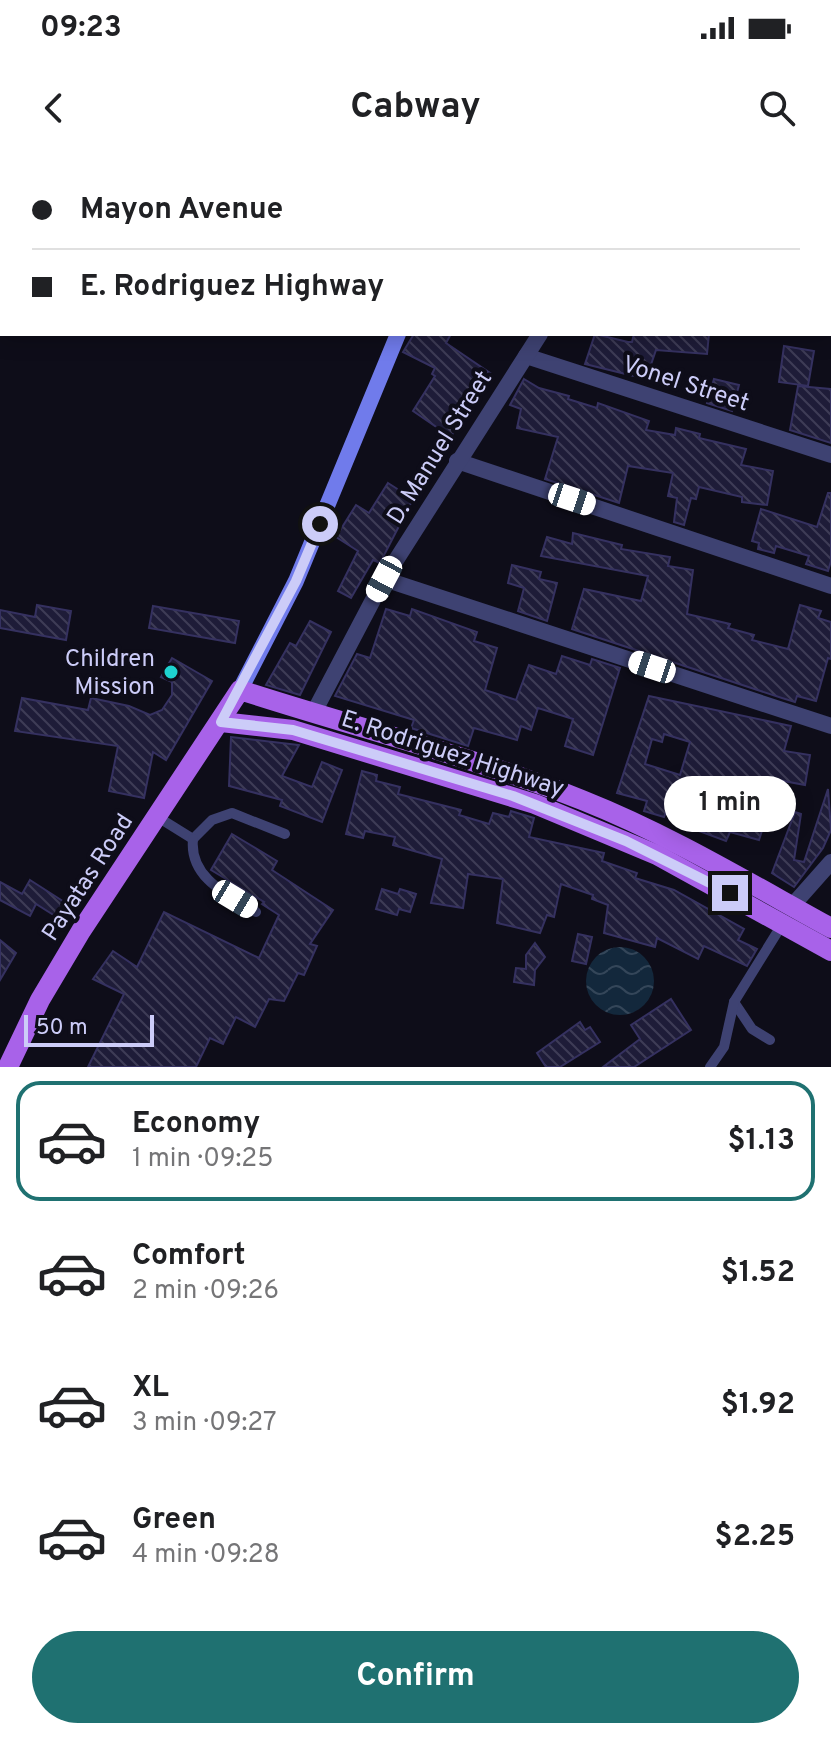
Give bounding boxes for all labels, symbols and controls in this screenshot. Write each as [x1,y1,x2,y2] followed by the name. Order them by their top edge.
[40,10,122,47] text: 09:23
[350,85,481,131] text: Cabway
[32,86,76,130] icon: back
[755,86,799,130] icon: search
[80,192,283,229] text: Mayon Avenue
[80,269,384,306] text: E. Rodriguez Highway
[618,350,753,419] street label: Vonel Street
[381,366,500,531] street label: D. Manuel Street
[545,480,599,518] car
[302,506,338,542] route start
[362,552,406,606] car
[65,645,155,703] place label: Children Mission
[625,648,679,686] car
[162,663,180,681] marker: Children Mission
[337,705,568,805] street label: E. Rodriguez Highway
[664,777,796,833] callout: 1 min
[699,787,761,820] text: 1 min
[36,809,141,947] street label: Payatas Road
[712,875,748,911] route end
[208,876,262,922] car
[24,1011,154,1047] scale bar
[36,1015,88,1042] text: 50 m
[36,1105,108,1177] icon: car
[132,1106,260,1143] text: Economy
[727,1123,795,1160] text: $1.13
[132,1143,273,1176] text: 1 min · 09:25
[36,1237,108,1309] icon: car
[132,1238,245,1275] text: Comfort
[721,1255,795,1292] text: $1.52
[132,1275,279,1308] text: 2 min · 09:26
[36,1369,108,1441] icon: car
[132,1370,169,1407] text: XL
[721,1387,795,1424] text: $1.92
[132,1407,277,1440] text: 3 min · 09:27
[36,1501,108,1573] icon: car
[132,1502,216,1539] text: Green
[715,1519,795,1556] text: $2.25
[132,1539,280,1572] text: 4 min · 09:28
[32,1631,799,1723] button: Confirm

